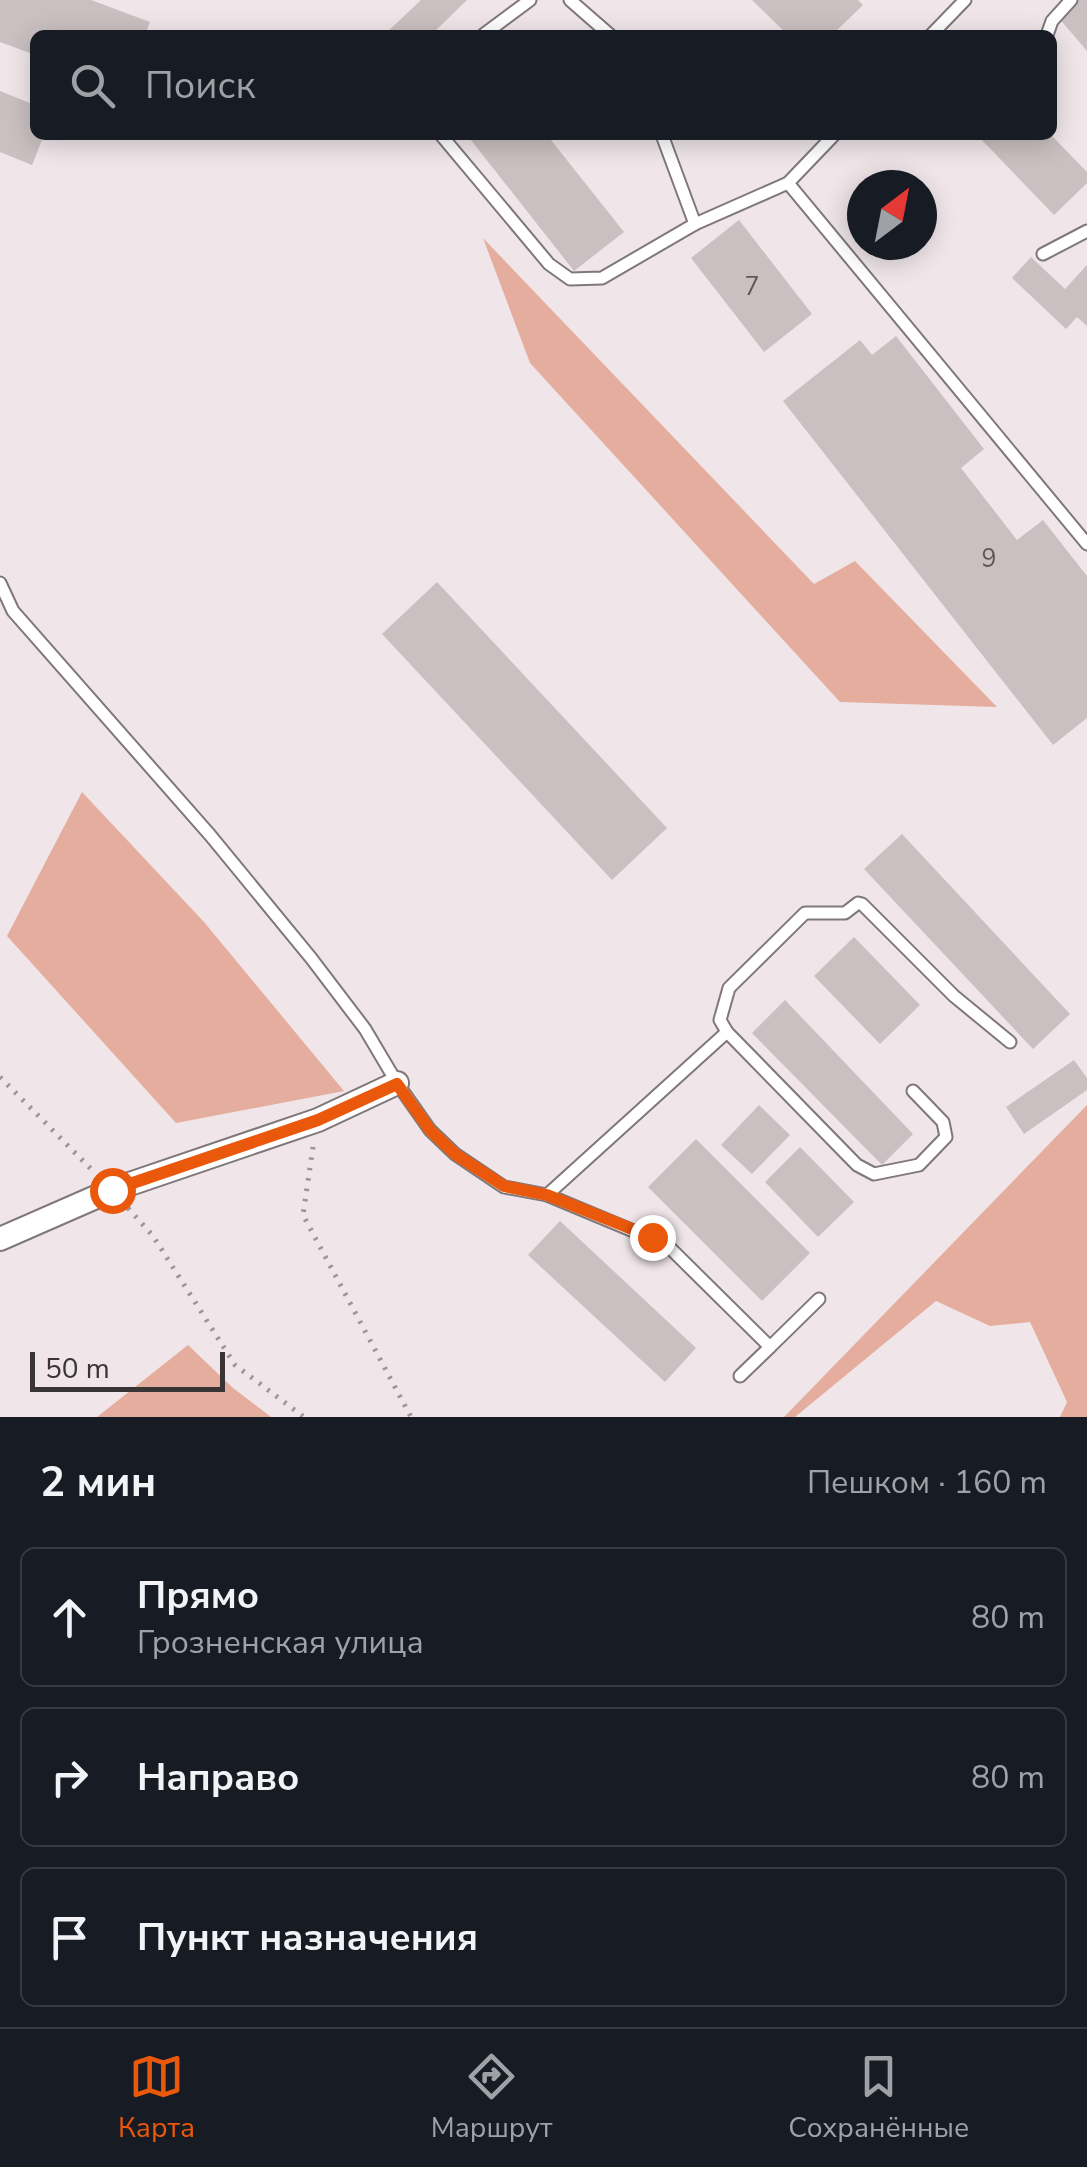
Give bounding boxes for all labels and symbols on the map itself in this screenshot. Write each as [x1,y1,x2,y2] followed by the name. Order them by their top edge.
[847,170,937,260] north arrow
[744,270,760,304] house number: 7
[981,542,997,576] house number: 9
[90,1168,136,1214] route start
[630,1215,676,1261] route end
[30,1347,225,1392] scale bar

